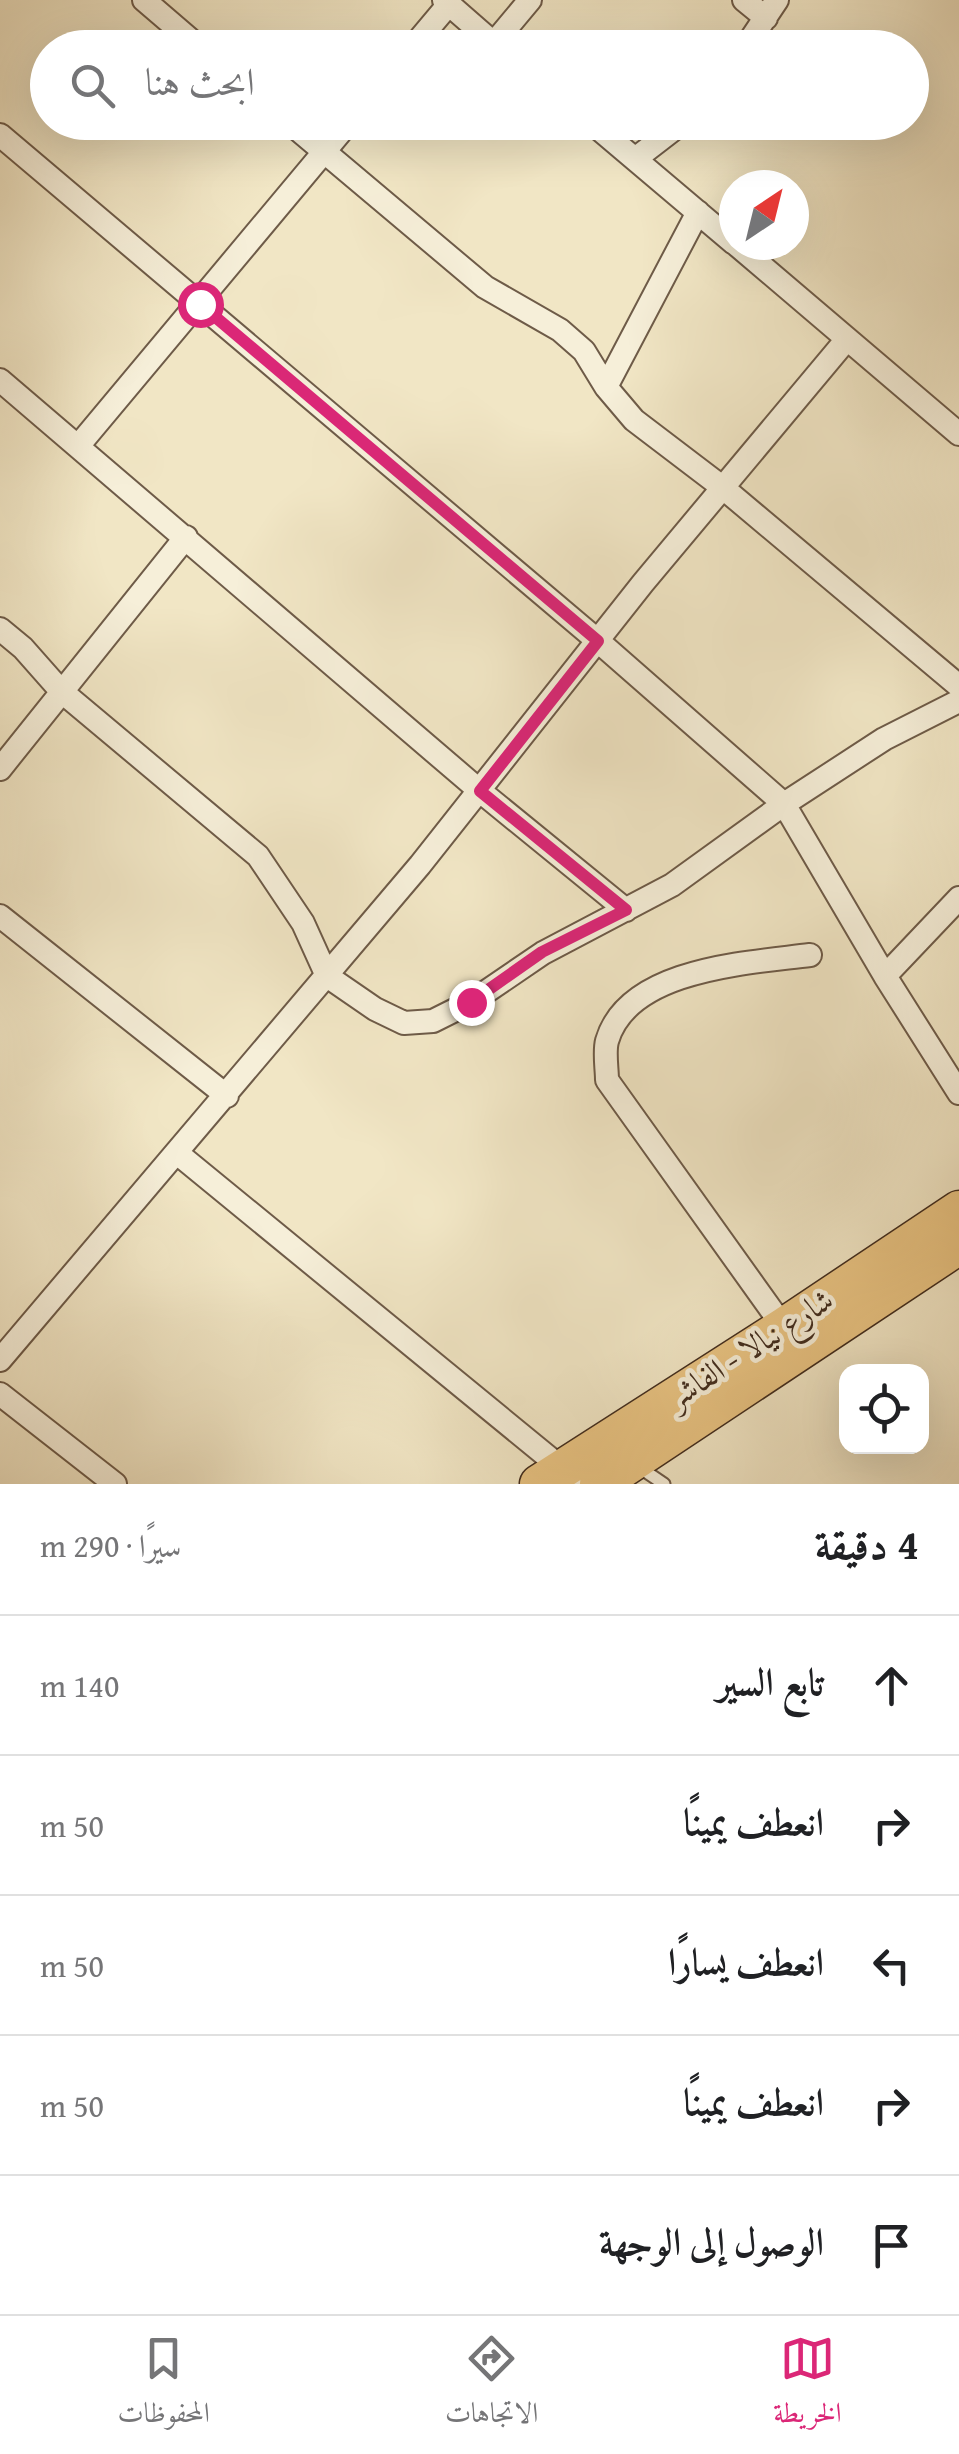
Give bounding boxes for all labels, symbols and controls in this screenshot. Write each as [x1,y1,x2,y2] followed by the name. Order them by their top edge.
[30,30,929,140] search box
[145,53,255,109] text: ابحث هنا
[65,58,120,113] icon: search
[719,170,809,260] north arrow
[178,282,224,328] route start
[449,980,495,1026] route end
[655,1276,845,1424] street label: شارع نيالا - الفاشر
[839,1364,929,1454] map controls
[839,1364,929,1454] button: locate
[815,1513,919,1574] text: 4 دقيقة
[40,1522,182,1569] text: سيرًا · 290 m
[716,1653,824,1709] text: تابع السير
[864,1658,919,1713] icon: ahead
[40,1662,119,1709] text: 140 m
[683,1793,824,1849] text: انعطف يمينًا
[864,1798,919,1853] icon: right
[40,1802,104,1849] text: 50 m
[668,1933,824,1989] text: انعطف يسارًا
[864,1938,919,1993] icon: left
[40,1942,104,1989] text: 50 m
[683,2073,824,2129] text: انعطف يمينًا
[864,2078,919,2133] icon: right
[40,2082,104,2129] text: 50 m
[599,2213,824,2269] text: الوصول إلى الوجهة
[864,2218,919,2273] icon: arrive
[118,2331,210,2440] tab: المحفوظات
[445,2331,538,2440] tab: الاتجاهات
[773,2331,841,2440] tab: الخريطة

